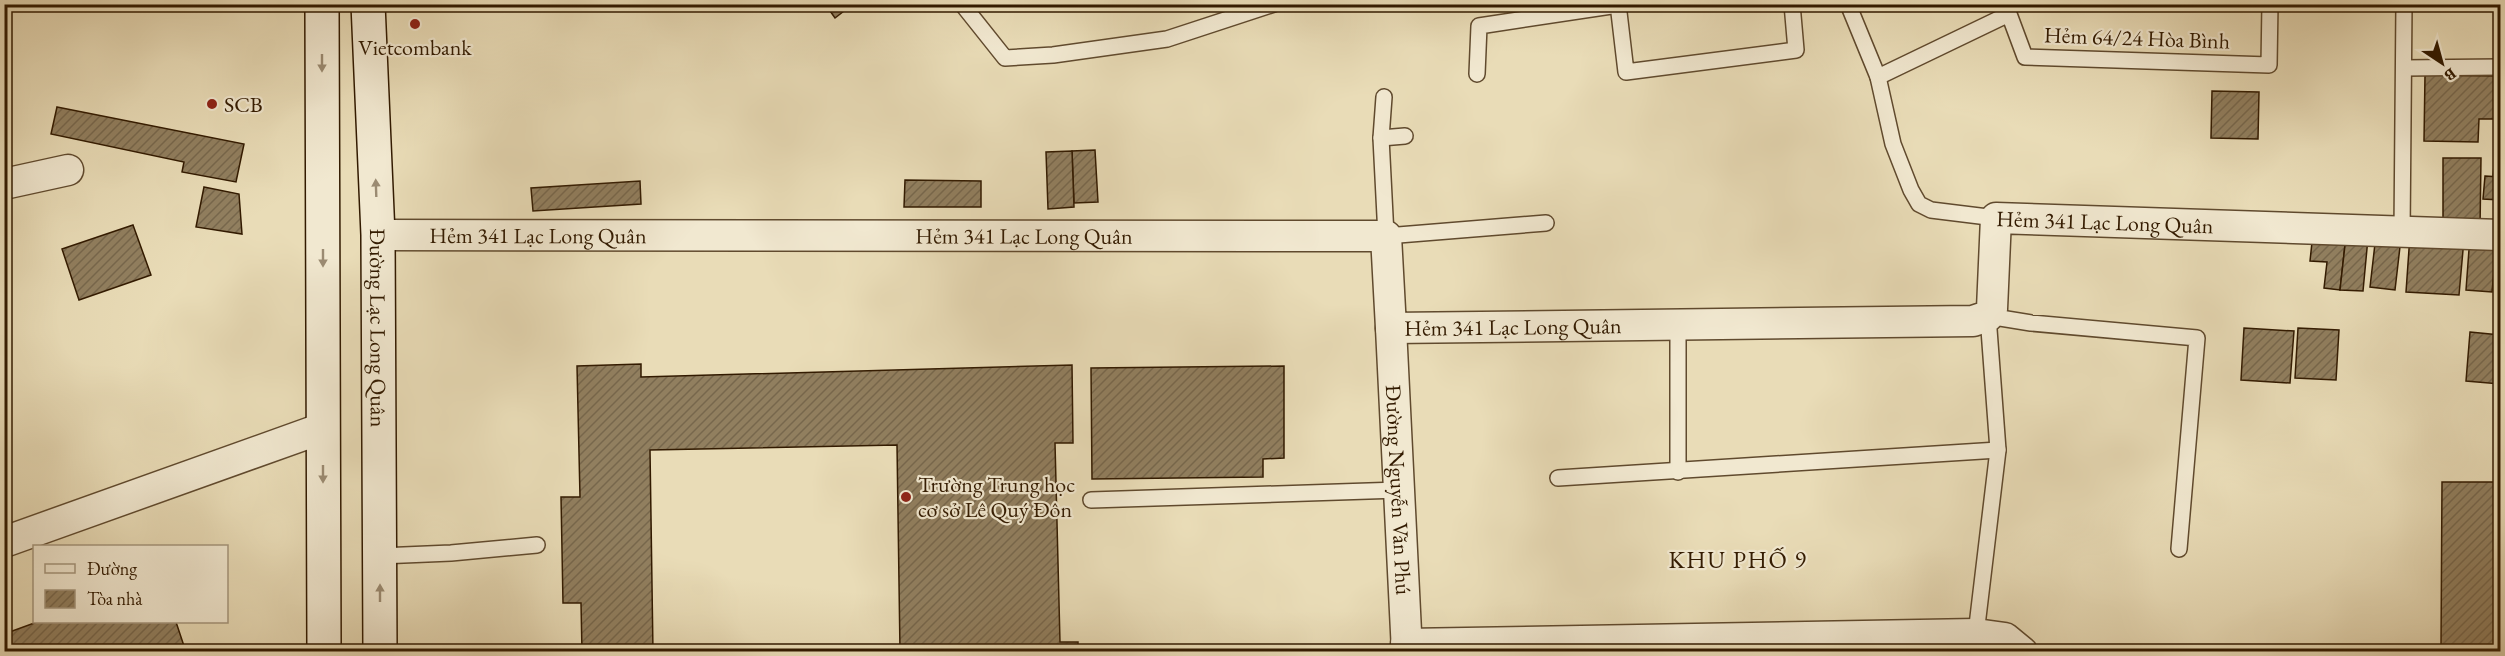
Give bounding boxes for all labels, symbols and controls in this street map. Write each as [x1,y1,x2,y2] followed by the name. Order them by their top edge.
[408,17,422,31] marker: Vietcombank
[2044,20,2230,56] street label: Hẻm 64/24 Hòa Bình
[358,33,472,62] place label: Vietcombank
[2412,33,2472,93] north arrow
[317,53,327,72] one-way arrow
[2440,63,2461,86] text: B
[224,90,263,119] place label: SCB
[205,97,219,111] marker: SCB
[371,179,380,198] one-way arrow
[1996,204,2214,240] street label: Hẻm 341 Lạc Long Quân
[429,221,647,250] street label: Hẻm 341 Lạc Long Quân
[915,221,1133,250] street label: Hẻm 341 Lạc Long Quân
[363,228,393,428] street label: Đường Lạc Long Quân
[318,248,328,267] one-way arrow
[1404,311,1622,342] street label: Hẻm 341 Lạc Long Quân
[1379,384,1419,596] street label: Đường Nguyễn Văn Phú
[318,464,328,483] one-way arrow
[918,470,1075,524] place label: Trường Trung học cơ sở Lê Quý Đôn
[899,490,913,504] marker: Trường Trung học cơ sở Lê Quý Đôn
[1668,544,1808,575] district label: KHU PHỐ 9
[33,545,228,623] legend
[87,557,137,580] text: Đường
[375,584,385,603] one-way arrow
[87,587,143,610] text: Tòa nhà

